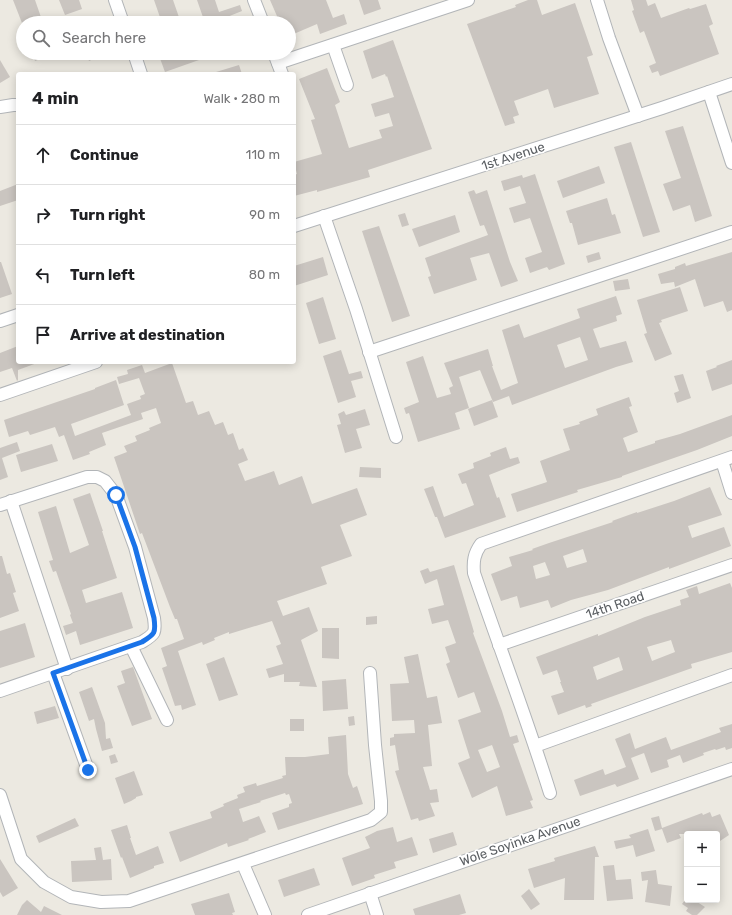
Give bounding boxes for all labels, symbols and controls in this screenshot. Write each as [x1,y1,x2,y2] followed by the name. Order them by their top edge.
[16,16,296,60] search box
[30,27,52,49] icon: search
[62,29,146,47] text: Search here
[32,88,79,108] text: 4 min
[203,91,280,106] text: Walk · 280 m
[479,139,547,173] street label: 1st Avenue
[32,144,54,166] icon: ahead
[70,146,139,164] text: Continue
[246,147,280,162] text: 110 m
[32,204,54,226] icon: right
[70,206,145,224] text: Turn right
[249,207,280,222] text: 90 m
[32,264,54,286] icon: left
[70,266,135,284] text: Turn left
[249,267,280,282] text: 80 m
[32,324,54,346] icon: arrive
[70,326,225,344] text: Arrive at destination
[107,486,125,504] route start
[584,588,646,622] street label: 14th Road
[79,761,97,779] route end
[458,813,582,869] street label: Wole Soyinka Avenue
[684,831,720,903] map controls
[684,831,720,867] button: +
[684,867,720,903] button: −

